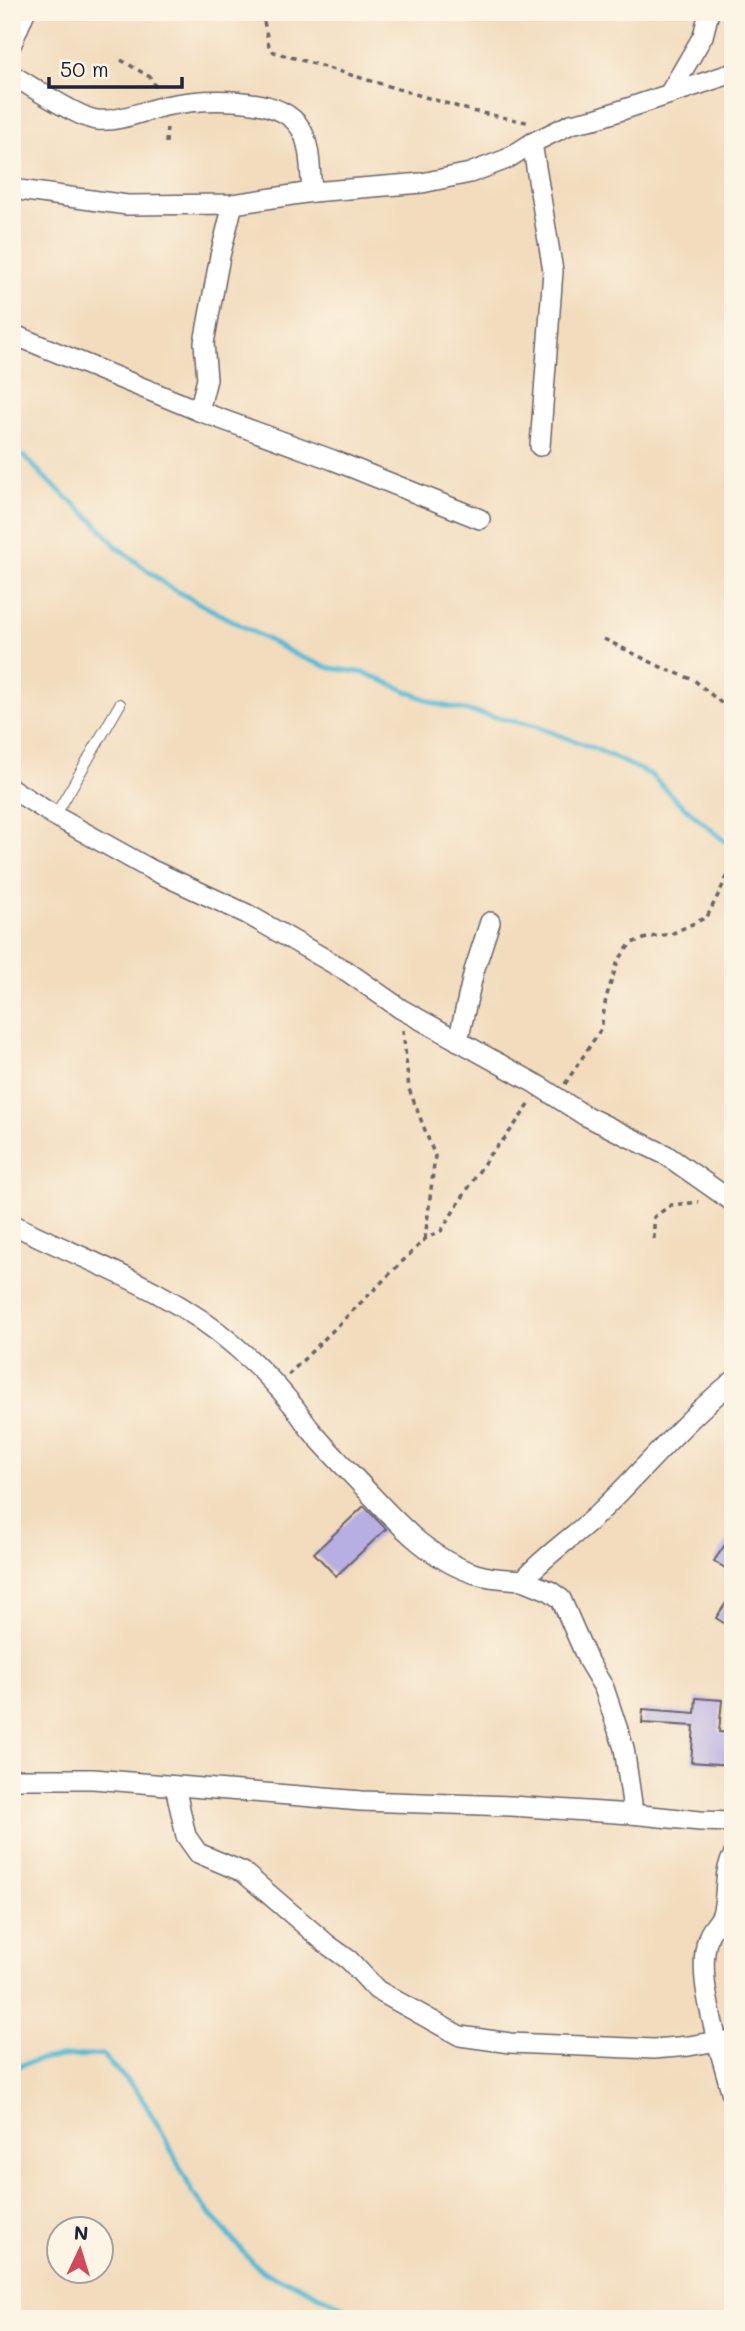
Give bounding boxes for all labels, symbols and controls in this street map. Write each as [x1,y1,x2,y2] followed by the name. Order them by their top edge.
[49,46,182,90] scale bar
[60,55,109,82] text: 50 m
[46,2216,116,2286] north arrow
[73,2220,89,2246] text: N

